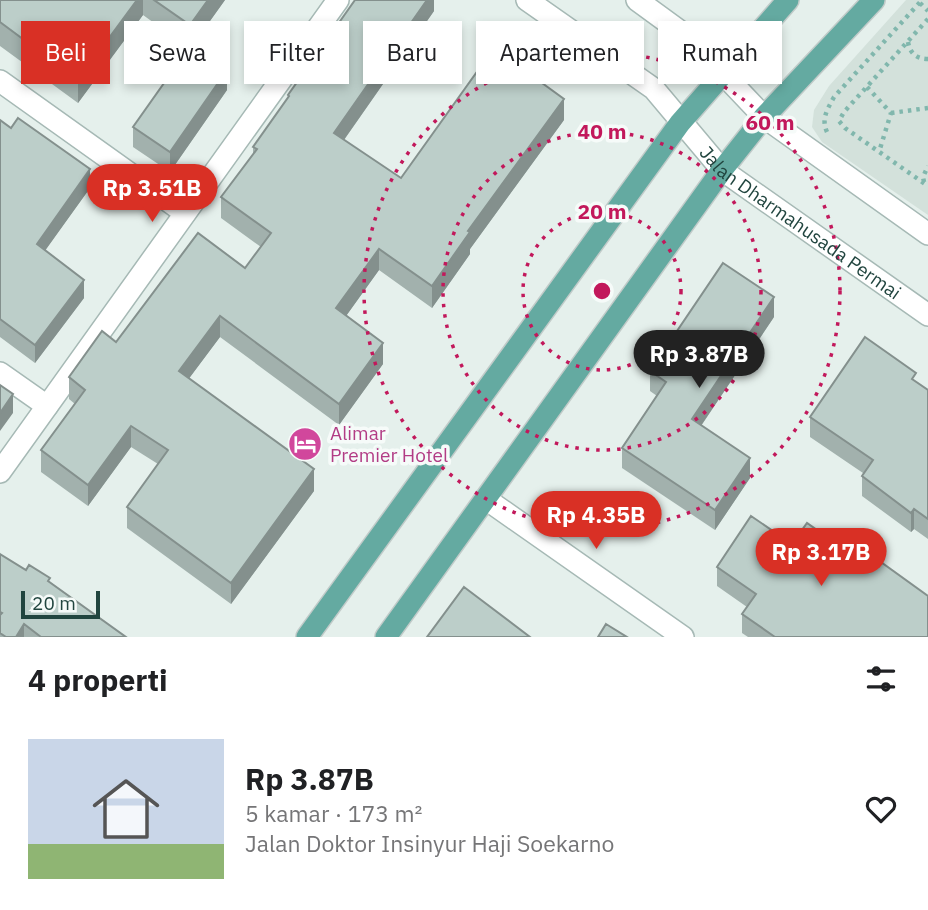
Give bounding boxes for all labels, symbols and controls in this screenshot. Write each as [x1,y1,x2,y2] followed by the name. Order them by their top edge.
[21,21,110,84] chip: Beli
[124,21,230,84] chip: Sewa
[244,21,349,84] chip: Filter
[363,21,462,84] chip: Baru
[476,21,644,84] chip: Apartemen
[658,21,782,84] chip: Rumah
[746,108,794,136] text: 60 m
[578,117,626,145] text: 40 m
[695,141,906,304] street label: Jalan Dharmahusada Permai
[80,164,224,224] pin: Rp 3.51B
[103,172,201,202] text: Rp 3.51B
[578,197,626,225] text: 20 m
[590,279,614,303] centre of rings
[627,330,771,390] pin: Rp 3.87B
[650,338,748,368] text: Rp 3.87B
[330,421,448,467] place label: Alimar Premier Hotel
[286,425,324,463] hotel icon: Alimar Premier Hotel
[524,491,668,551] pin: Rp 4.35B
[547,499,645,529] text: Rp 4.35B
[749,528,893,588] pin: Rp 3.17B
[772,536,870,566] text: Rp 3.17B
[21,588,100,620] scale bar
[32,591,76,615] text: 20 m
[28,660,168,699] text: 4 properti
[862,660,900,698] icon: filters
[245,759,374,798] text: Rp 3.87B
[84,767,168,851] icon: home
[862,790,900,828] icon: heart
[245,798,423,828] text: 5 kamar · 173 m²
[245,828,615,858] text: Jalan Doktor Insinyur Haji Soekarno

